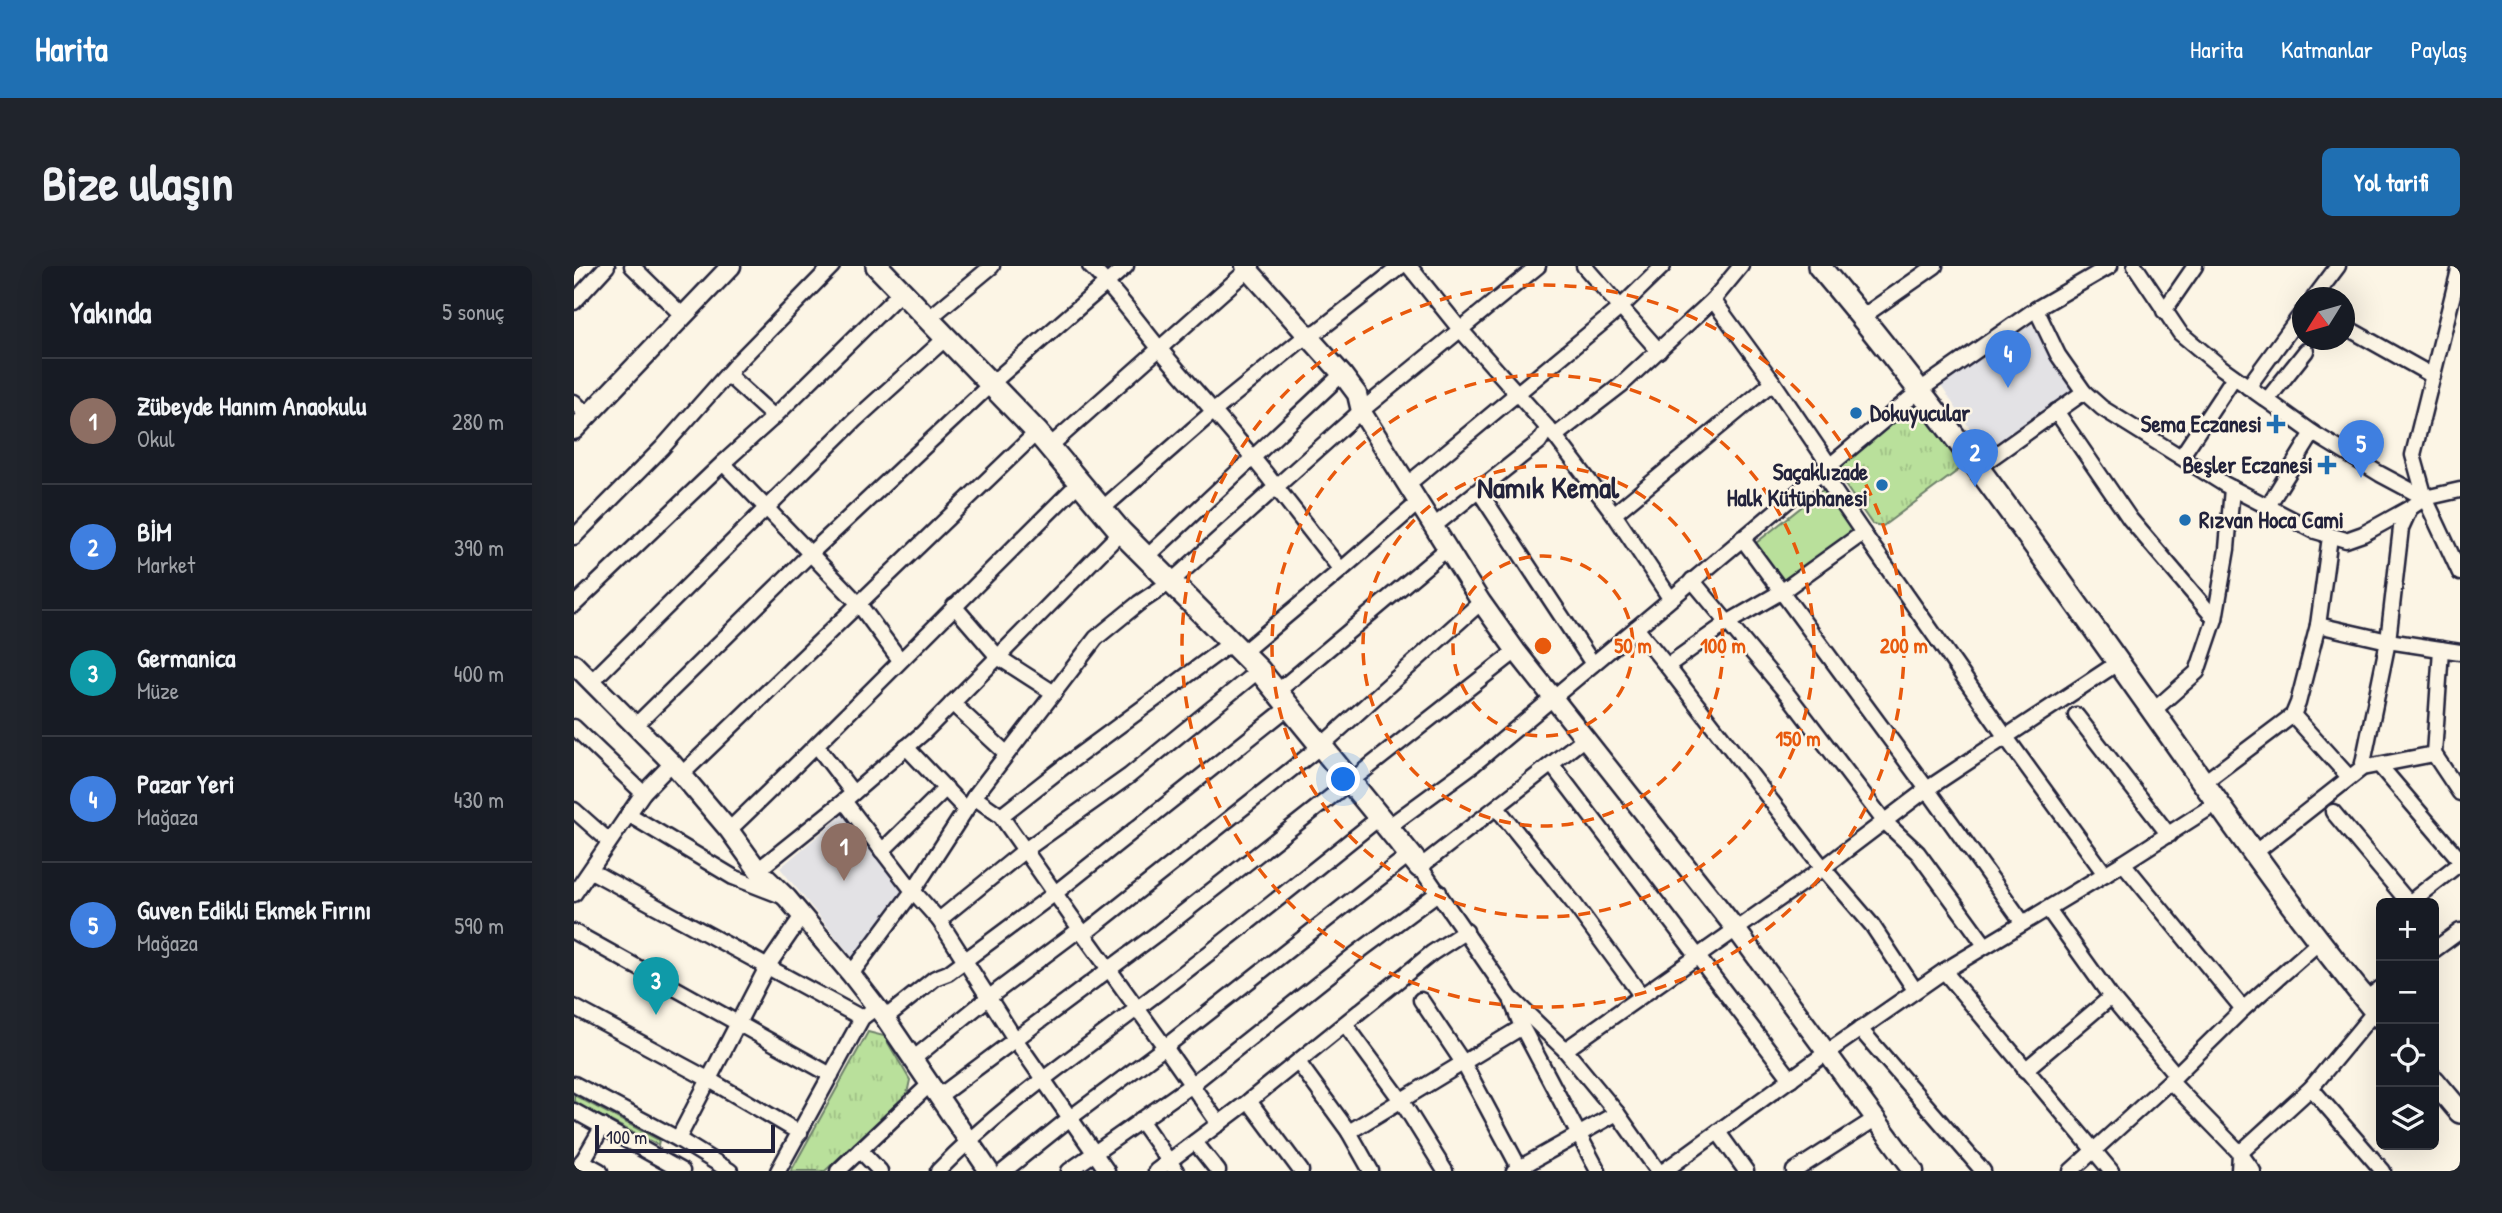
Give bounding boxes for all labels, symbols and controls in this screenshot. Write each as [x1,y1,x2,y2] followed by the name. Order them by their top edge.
[35,27,108,71] text: Harita
[2190,33,2243,65] text: Harita
[2281,33,2373,65] text: Katmanlar
[2411,33,2467,65] text: Paylaş
[2322,148,2460,216] button: Yol tarifi
[42,149,233,215] text: Bize ulaşın
[2292,287,2355,350] north arrow
[70,292,151,332] text: Yakında
[442,296,504,327] text: 5 sonuç
[1985,330,2031,388] pin: 4
[137,388,366,423] text: Zübeyde Hanım Anaokulu
[1870,397,1970,429] place label: Dokuyucular
[1848,405,1864,421] marker: Dokuyucular
[89,406,97,437] text: 1
[452,406,504,437] text: 280 m
[2141,408,2262,439] place label: Sema Eczanesi
[2268,416,2284,432] marker: Sema Eczanesi
[2338,420,2384,478] pin: 5
[137,423,175,454] text: Okul
[1952,429,1998,487] pin: 2
[2182,449,2313,480] place label: Beşler Eczanesi
[1727,456,1869,514] place label: Saçaklızade Halk Kütüphanesi
[2319,457,2335,473] marker: Beşler Eczanesi
[1477,467,1620,507] district label: Namık Kemal
[1874,477,1890,493] marker: Saçaklızade Halk Kütüphanesi
[2199,504,2344,535] place label: Rızvan Hoca Cami
[2177,512,2193,528] marker: Rızvan Hoca Cami
[137,514,172,549] text: BİM
[88,532,98,563] text: 2
[454,532,504,563] text: 390 m
[137,549,195,580] text: Market
[1614,631,1652,660] text: 50 m
[1700,631,1746,660] text: 100 m
[1880,631,1928,660] text: 200 m
[1531,634,1555,658] centre of rings
[137,640,236,675] text: Germanica
[88,658,98,689] text: 3
[454,658,504,689] text: 400 m
[137,675,179,706] text: Müze
[1775,724,1821,753] text: 150 m
[1326,762,1360,796] your location
[137,766,235,801] text: Pazar Yeri
[89,784,97,815] text: 4
[454,784,504,815] text: 430 m
[137,801,198,832] text: Mağaza
[821,823,867,881] pin: 1
[137,892,371,927] text: Guven Edikli Ekmek Fırını
[2376,898,2439,1150] map controls
[2376,898,2439,961] button: +
[88,910,98,941] text: 5
[455,910,504,941] text: 590 m
[137,927,198,958] text: Mağaza
[633,957,679,1015] pin: 3
[2376,961,2439,1024] button: −
[2376,1024,2439,1087] button: locate
[2376,1087,2439,1150] button: layers
[595,1122,775,1154] scale bar
[606,1124,647,1150] text: 100 m

